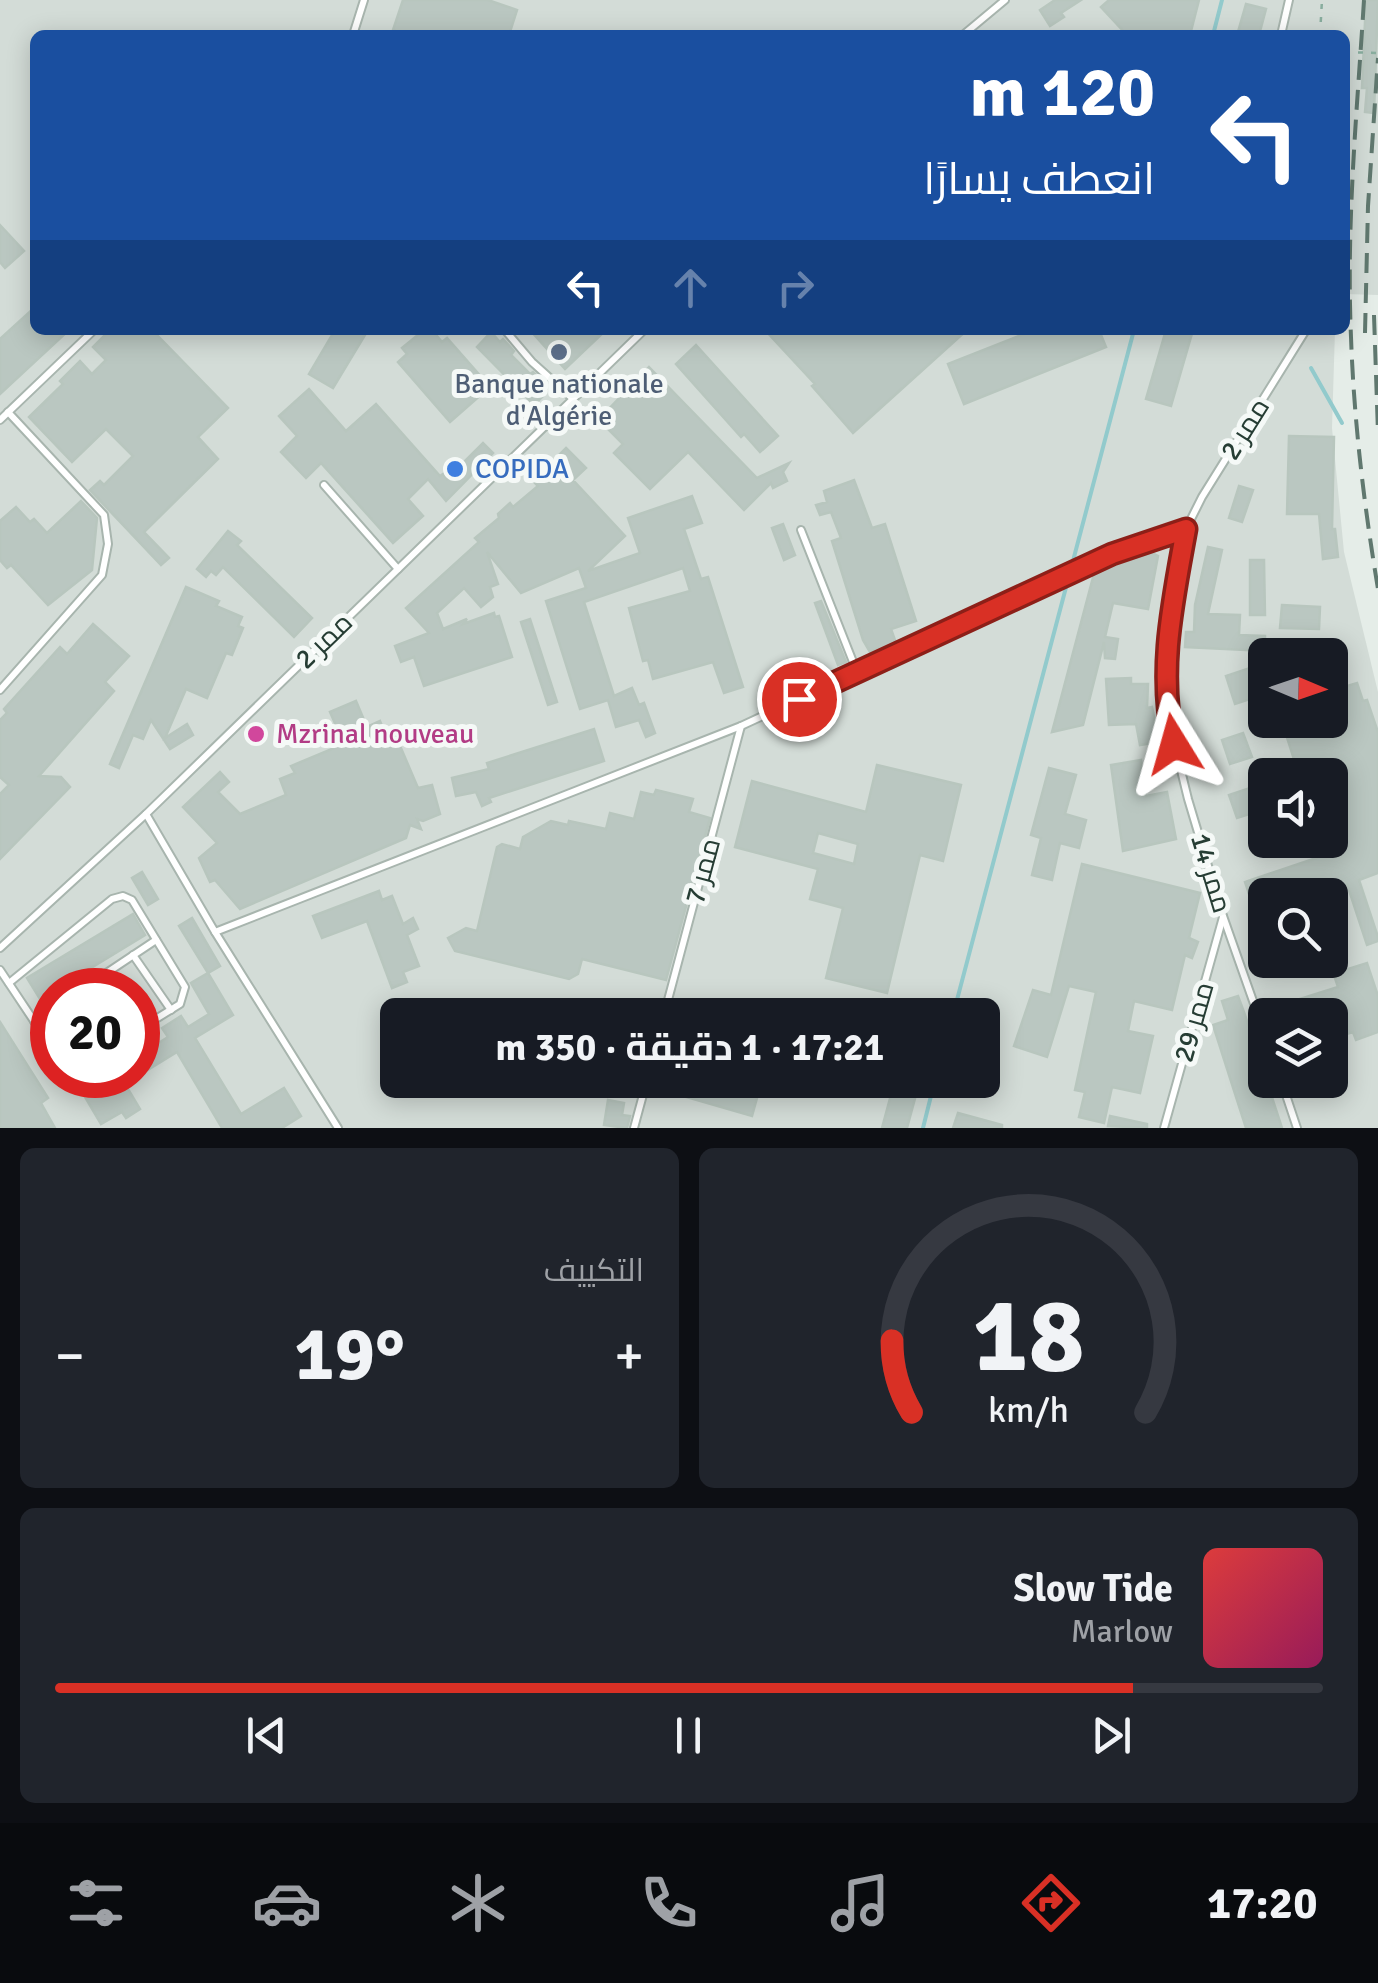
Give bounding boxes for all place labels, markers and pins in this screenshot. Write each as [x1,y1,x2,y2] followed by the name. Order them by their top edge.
[548,341,570,363] marker: Banque nationale d'Algérie
[454,367,664,433] place label: Banque nationale d'Algérie
[475,452,569,486] place label: COPIDA
[444,458,466,480] marker: COPIDA
[757,657,842,742] pin
[276,717,474,751] place label: Mzrinal nouveau
[245,723,267,745] marker: Mzrinal nouveau

